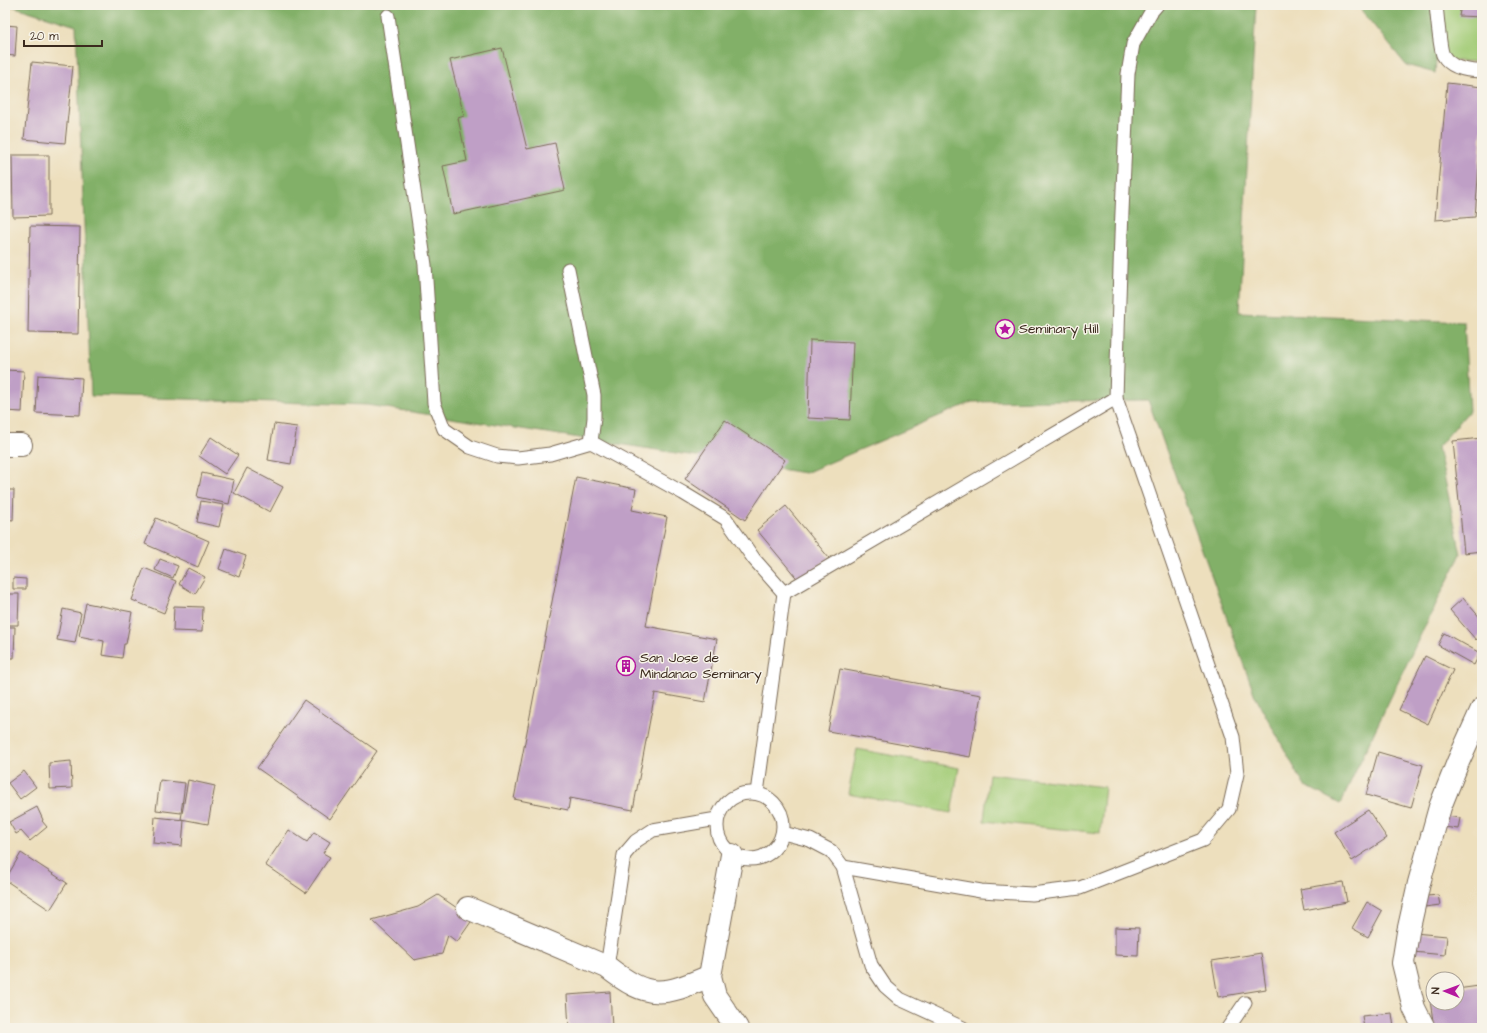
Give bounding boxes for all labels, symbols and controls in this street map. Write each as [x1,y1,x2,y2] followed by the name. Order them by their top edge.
[24,22,102,48] scale bar
[30,28,59,45] text: 20 m
[994,318,1016,340] place icon: Seminary Hill
[1019,319,1099,339] place label: Seminary Hill
[640,648,762,684] place label: San Jose de Mindanao Seminary
[615,655,637,677] building icon: San Jose de Mindanao Seminary
[1425,971,1465,1011] north arrow
[1428,987,1443,994] text: N

